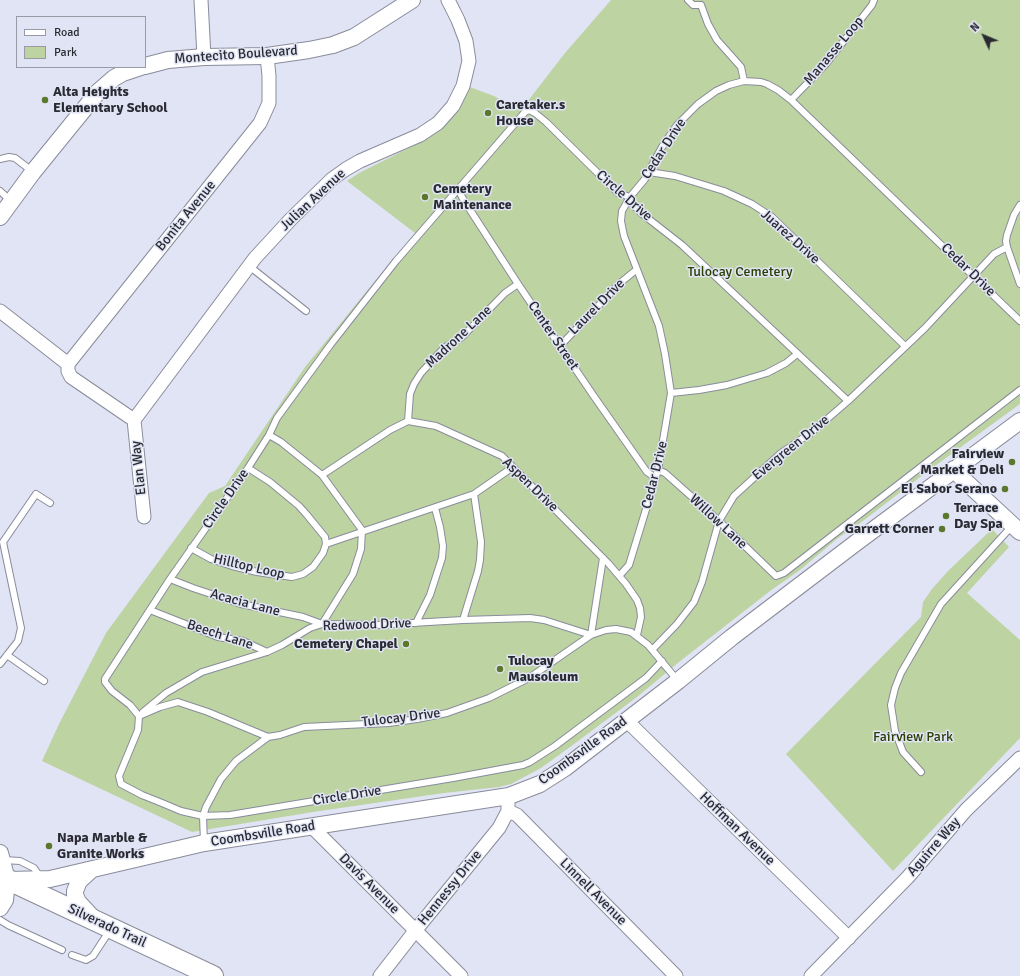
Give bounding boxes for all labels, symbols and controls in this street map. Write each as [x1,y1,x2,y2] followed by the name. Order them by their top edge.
[800,13,868,89] street label: Manasse Loop
[16,16,146,68] legend
[964,16,1004,56] north arrow
[968,20,982,35] text: N
[54,25,80,40] text: Road
[174,42,298,68] street label: Montecito Boulevard
[54,45,77,60] text: Park
[53,84,168,116] place label: Alta Heights Elementary School
[40,95,50,105] marker: Alta Heights Elementary School
[496,97,565,130] place label: Caretaker.s House
[483,108,493,118] marker: Caretaker.s House
[638,115,690,183] street label: Cedar Drive
[277,165,349,235] street label: Julian Avenue
[592,167,656,225] street label: Circle Drive
[152,177,220,255] street label: Bonita Avenue
[433,181,512,214] place label: Cemetery Maintenance
[420,192,430,202] marker: Cemetery Maintenance
[757,206,823,268] street label: Juarez Drive
[937,240,999,300] street label: Cedar Drive
[687,264,793,280] park label: Tulocay Cemetery
[565,275,629,339] street label: Laurel Drive
[524,298,582,374] street label: Center Street
[422,302,496,372] street label: Madrone Lane
[749,412,833,484] street label: Evergreen Drive
[638,439,672,511] street label: Cedar Drive
[128,440,150,496] street label: Elan Way
[920,446,1004,478] place label: Fairview Market & Deli
[499,454,561,516] street label: Aspen Drive
[1007,457,1017,467] marker: Fairview Market & Deli
[199,466,253,532] street label: Circle Drive
[901,481,997,497] place label: El Sabor Serano
[1000,484,1010,494] marker: El Sabor Serano
[686,491,750,553] street label: Willow Lane
[954,500,1003,532] place label: Terrace Day Spa
[941,511,951,521] marker: Terrace Day Spa
[845,521,934,537] place label: Garrett Corner
[937,524,947,534] marker: Garrett Corner
[212,551,286,583] street label: Hilltop Loop
[208,586,282,620] street label: Acacia Lane
[322,615,412,635] street label: Redwood Drive
[185,616,255,654] street label: Beech Lane
[294,636,398,652] place label: Cemetery Chapel
[401,639,411,649] marker: Cemetery Chapel
[508,653,578,686] place label: Tulocay Mausoleum
[495,664,505,674] marker: Tulocay Mausoleum
[361,705,441,731] street label: Tulocay Drive
[535,713,631,789] street label: Coombsville Road
[873,729,953,745] park label: Fairview Park
[312,782,382,810] street label: Circle Drive
[696,789,778,869] street label: Hoffman Avenue
[904,814,964,880] street label: Aguirre Way
[210,817,316,851] street label: Coombsville Road
[57,830,147,862] place label: Napa Marble & Granite Works
[44,841,54,851] marker: Napa Marble & Granite Works
[415,847,485,929] street label: Hennessy Drive
[335,850,403,918] street label: Davis Avenue
[556,855,630,929] street label: Linnell Avenue
[65,900,149,952] street label: Silverado Trail

